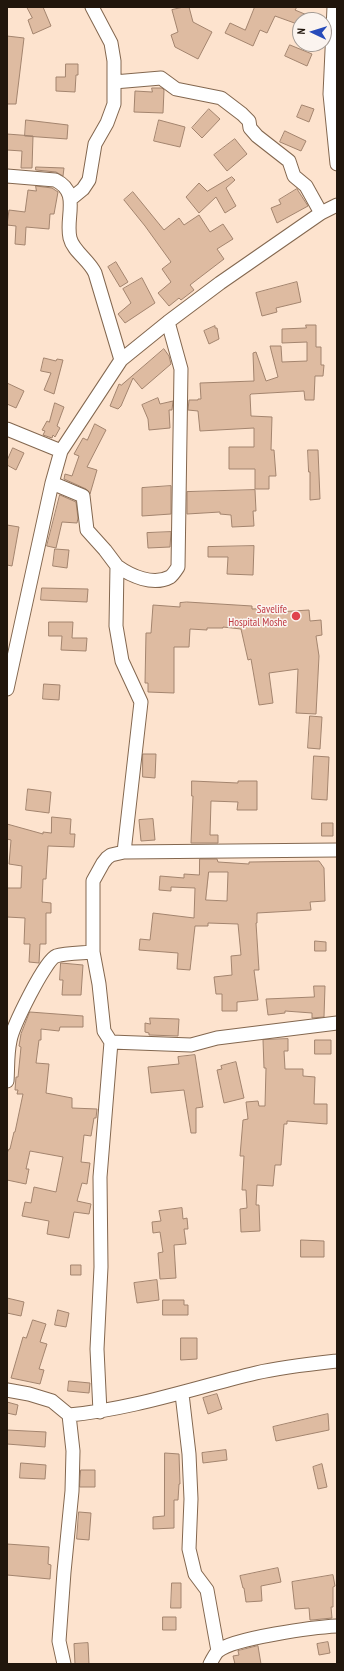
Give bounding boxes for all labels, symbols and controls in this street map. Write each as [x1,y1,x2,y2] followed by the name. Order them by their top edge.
[292,12,332,52] north arrow
[294,28,308,35] text: N
[228,603,287,629] place label: Savelife Hospital Moshe
[290,610,302,622] marker: Savelife Hospital Moshe

